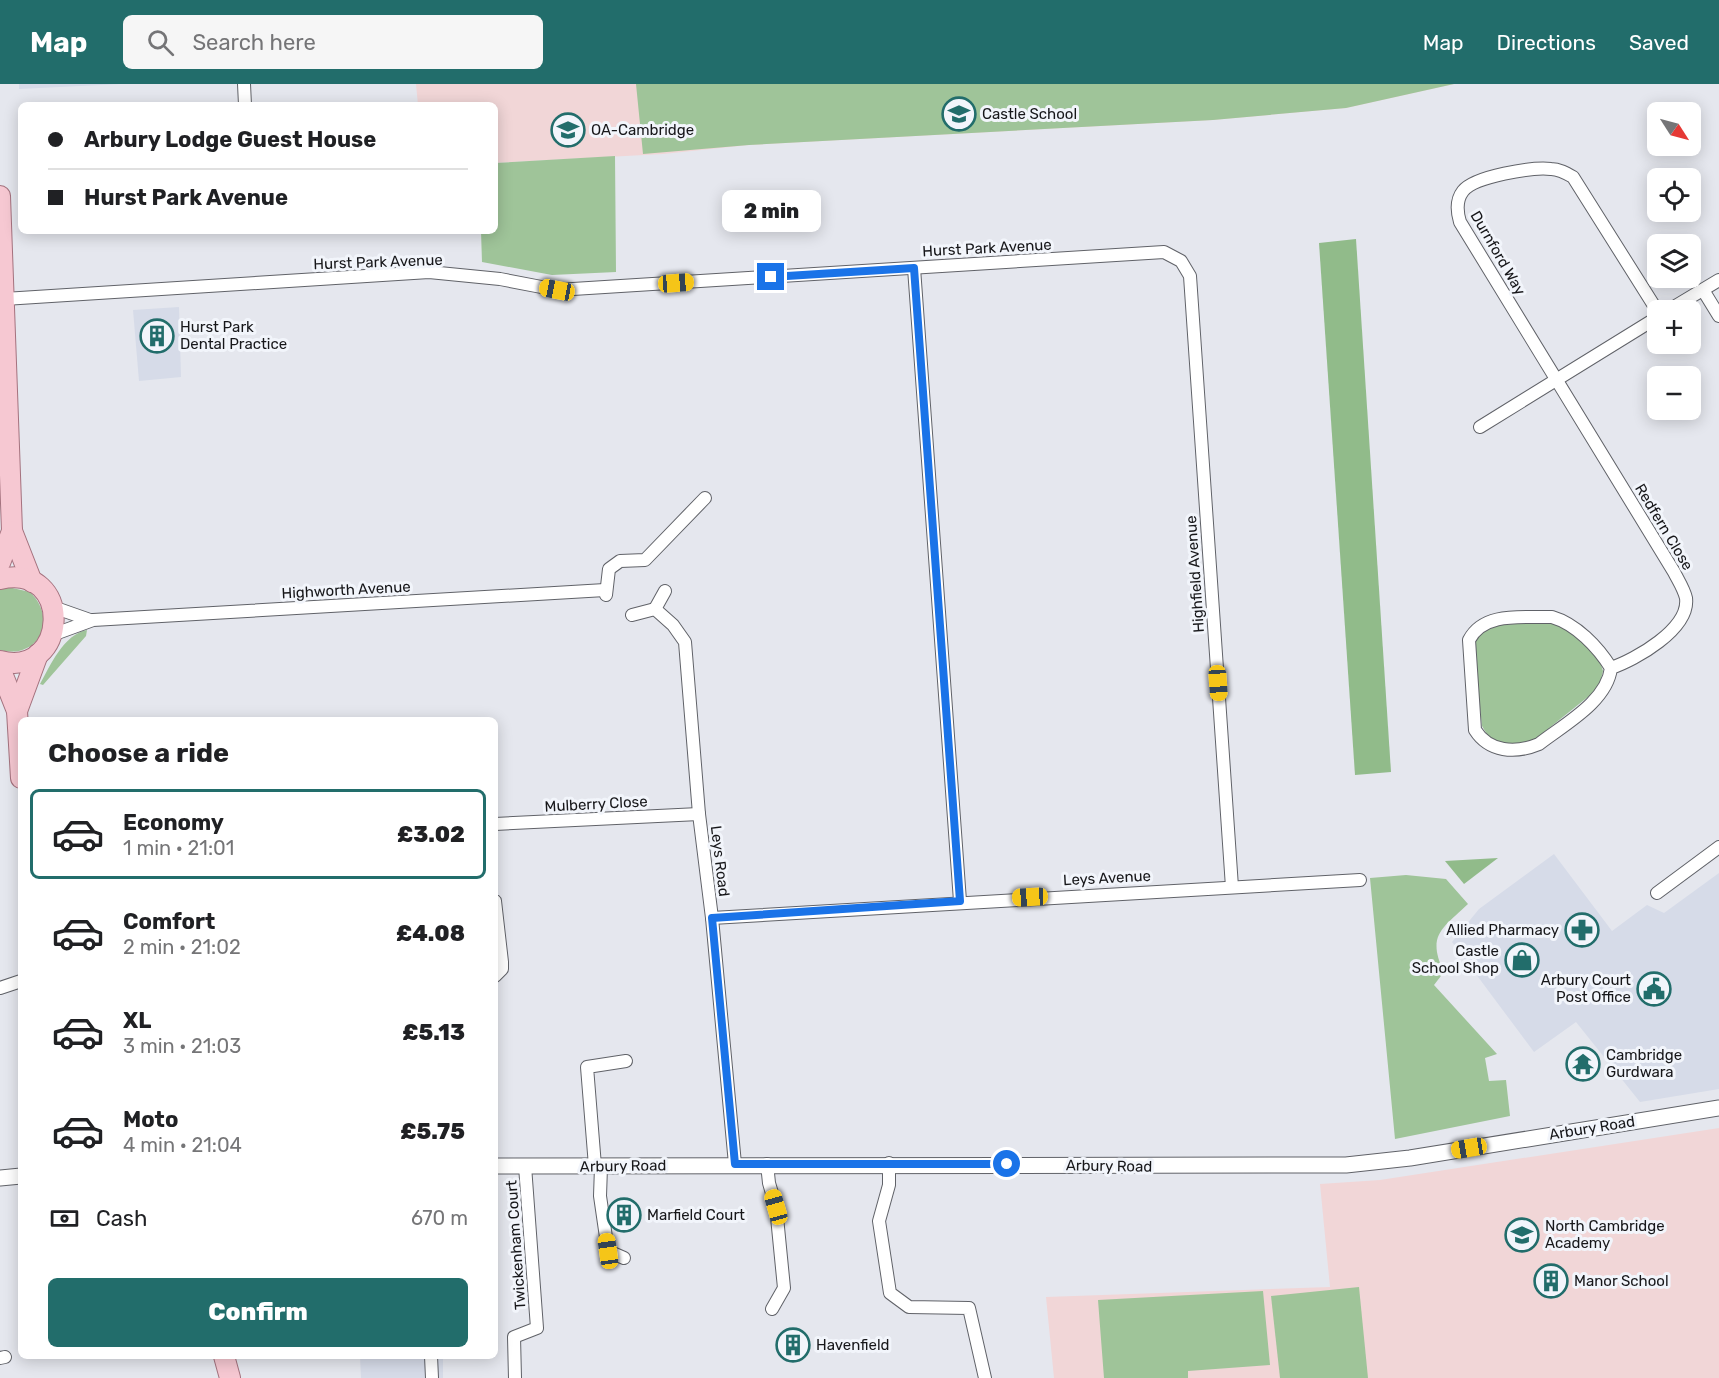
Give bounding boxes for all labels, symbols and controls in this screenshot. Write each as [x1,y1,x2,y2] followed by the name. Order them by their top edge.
[123,15,543,69] search box
[30,26,87,59] text: Map
[144,26,177,59] icon: search
[192,29,316,56] text: Search here
[1423,30,1464,55] text: Map
[1497,30,1596,55] text: Directions
[1629,30,1689,55] text: Saved
[941,96,977,132] school or university icon: Castle School
[1647,102,1701,156] north arrow
[1647,102,1701,420] map controls
[982,105,1077,123] place label: Castle School
[550,112,586,148] school or university icon: OA-Cambridge
[591,121,694,139] place label: OA-Cambridge
[84,126,376,153] text: Arbury Lodge Guest House
[1647,168,1701,222] button: locate
[84,184,288,211] text: Hurst Park Avenue
[722,190,820,232] callout: 2 min
[744,199,799,223] text: 2 min
[1467,208,1529,298] street label: Durnford Way
[1647,234,1701,288] button: layers
[922,236,1052,260] street label: Hurst Park Avenue
[313,251,443,273] street label: Hurst Park Avenue
[757,263,784,290] route end
[657,273,695,293] car
[538,278,576,302] car
[1647,300,1701,354] button: +
[139,318,175,354] building icon: Hurst Park Dental Practice
[180,318,287,353] place label: Hurst Park Dental Practice
[1647,366,1701,420] button: −
[1631,480,1697,574] street label: Redfern Close
[1182,515,1208,633] street label: Highfield Avenue
[281,578,411,602] street label: Highworth Avenue
[1208,664,1228,702] car
[48,737,229,769] text: Choose a ride
[544,792,648,816] street label: Mulberry Close
[51,807,105,861] icon: car
[123,809,224,836] text: Economy
[397,821,465,848] text: £3.02
[707,825,733,897] street label: Leys Road
[123,836,234,860] text: 1 min · 21:01
[1063,867,1151,889] street label: Leys Avenue
[1012,887,1048,907] car
[51,906,105,960] icon: car
[123,908,215,935] text: Comfort
[1564,912,1600,948] pharmacy icon: Allied Pharmacy
[396,920,465,947] text: £4.08
[1446,921,1559,939] place label: Allied Pharmacy
[123,935,241,959] text: 2 min · 21:02
[1412,942,1499,977] place label: Castle School Shop
[1504,942,1540,978] shop icon: Castle School Shop
[1541,971,1631,1006] place label: Arbury Court Post Office
[1636,971,1672,1007] public building icon: Arbury Court Post Office
[51,1005,105,1059] icon: car
[123,1007,151,1034] text: XL
[402,1019,465,1046] text: £5.13
[123,1034,241,1058] text: 3 min · 21:03
[1565,1046,1601,1082] temple icon: Cambridge Gurdwara
[1606,1046,1682,1081] place label: Cambridge Gurdwara
[51,1104,105,1158] icon: car
[123,1106,178,1133] text: Moto
[1548,1112,1636,1144] street label: Arbury Road
[400,1118,465,1145] text: £5.75
[123,1133,242,1157] text: 4 min · 21:04
[1450,1136,1488,1160] car
[993,1150,1020,1177] route start
[580,1156,666,1176] street label: Arbury Road
[1066,1156,1152,1176] street label: Arbury Road
[502,1179,530,1310] street label: Twickenham Court
[762,1187,790,1227] car
[606,1197,642,1233] building icon: Marfield Court
[48,1202,81,1235] icon: cash
[96,1205,147,1232] text: Cash
[411,1206,468,1230] text: 670 m
[647,1206,745,1224] place label: Marfield Court
[1504,1217,1540,1253] school or university icon: North Cambridge Academy
[1545,1217,1665,1252] place label: North Cambridge Academy
[597,1232,619,1270] car
[1533,1263,1569,1299] building icon: Manor School
[1574,1272,1669,1290] place label: Manor School
[48,1278,468,1347] button: Confirm
[775,1327,811,1363] building icon: Havenfield
[816,1336,889,1354] place label: Havenfield

